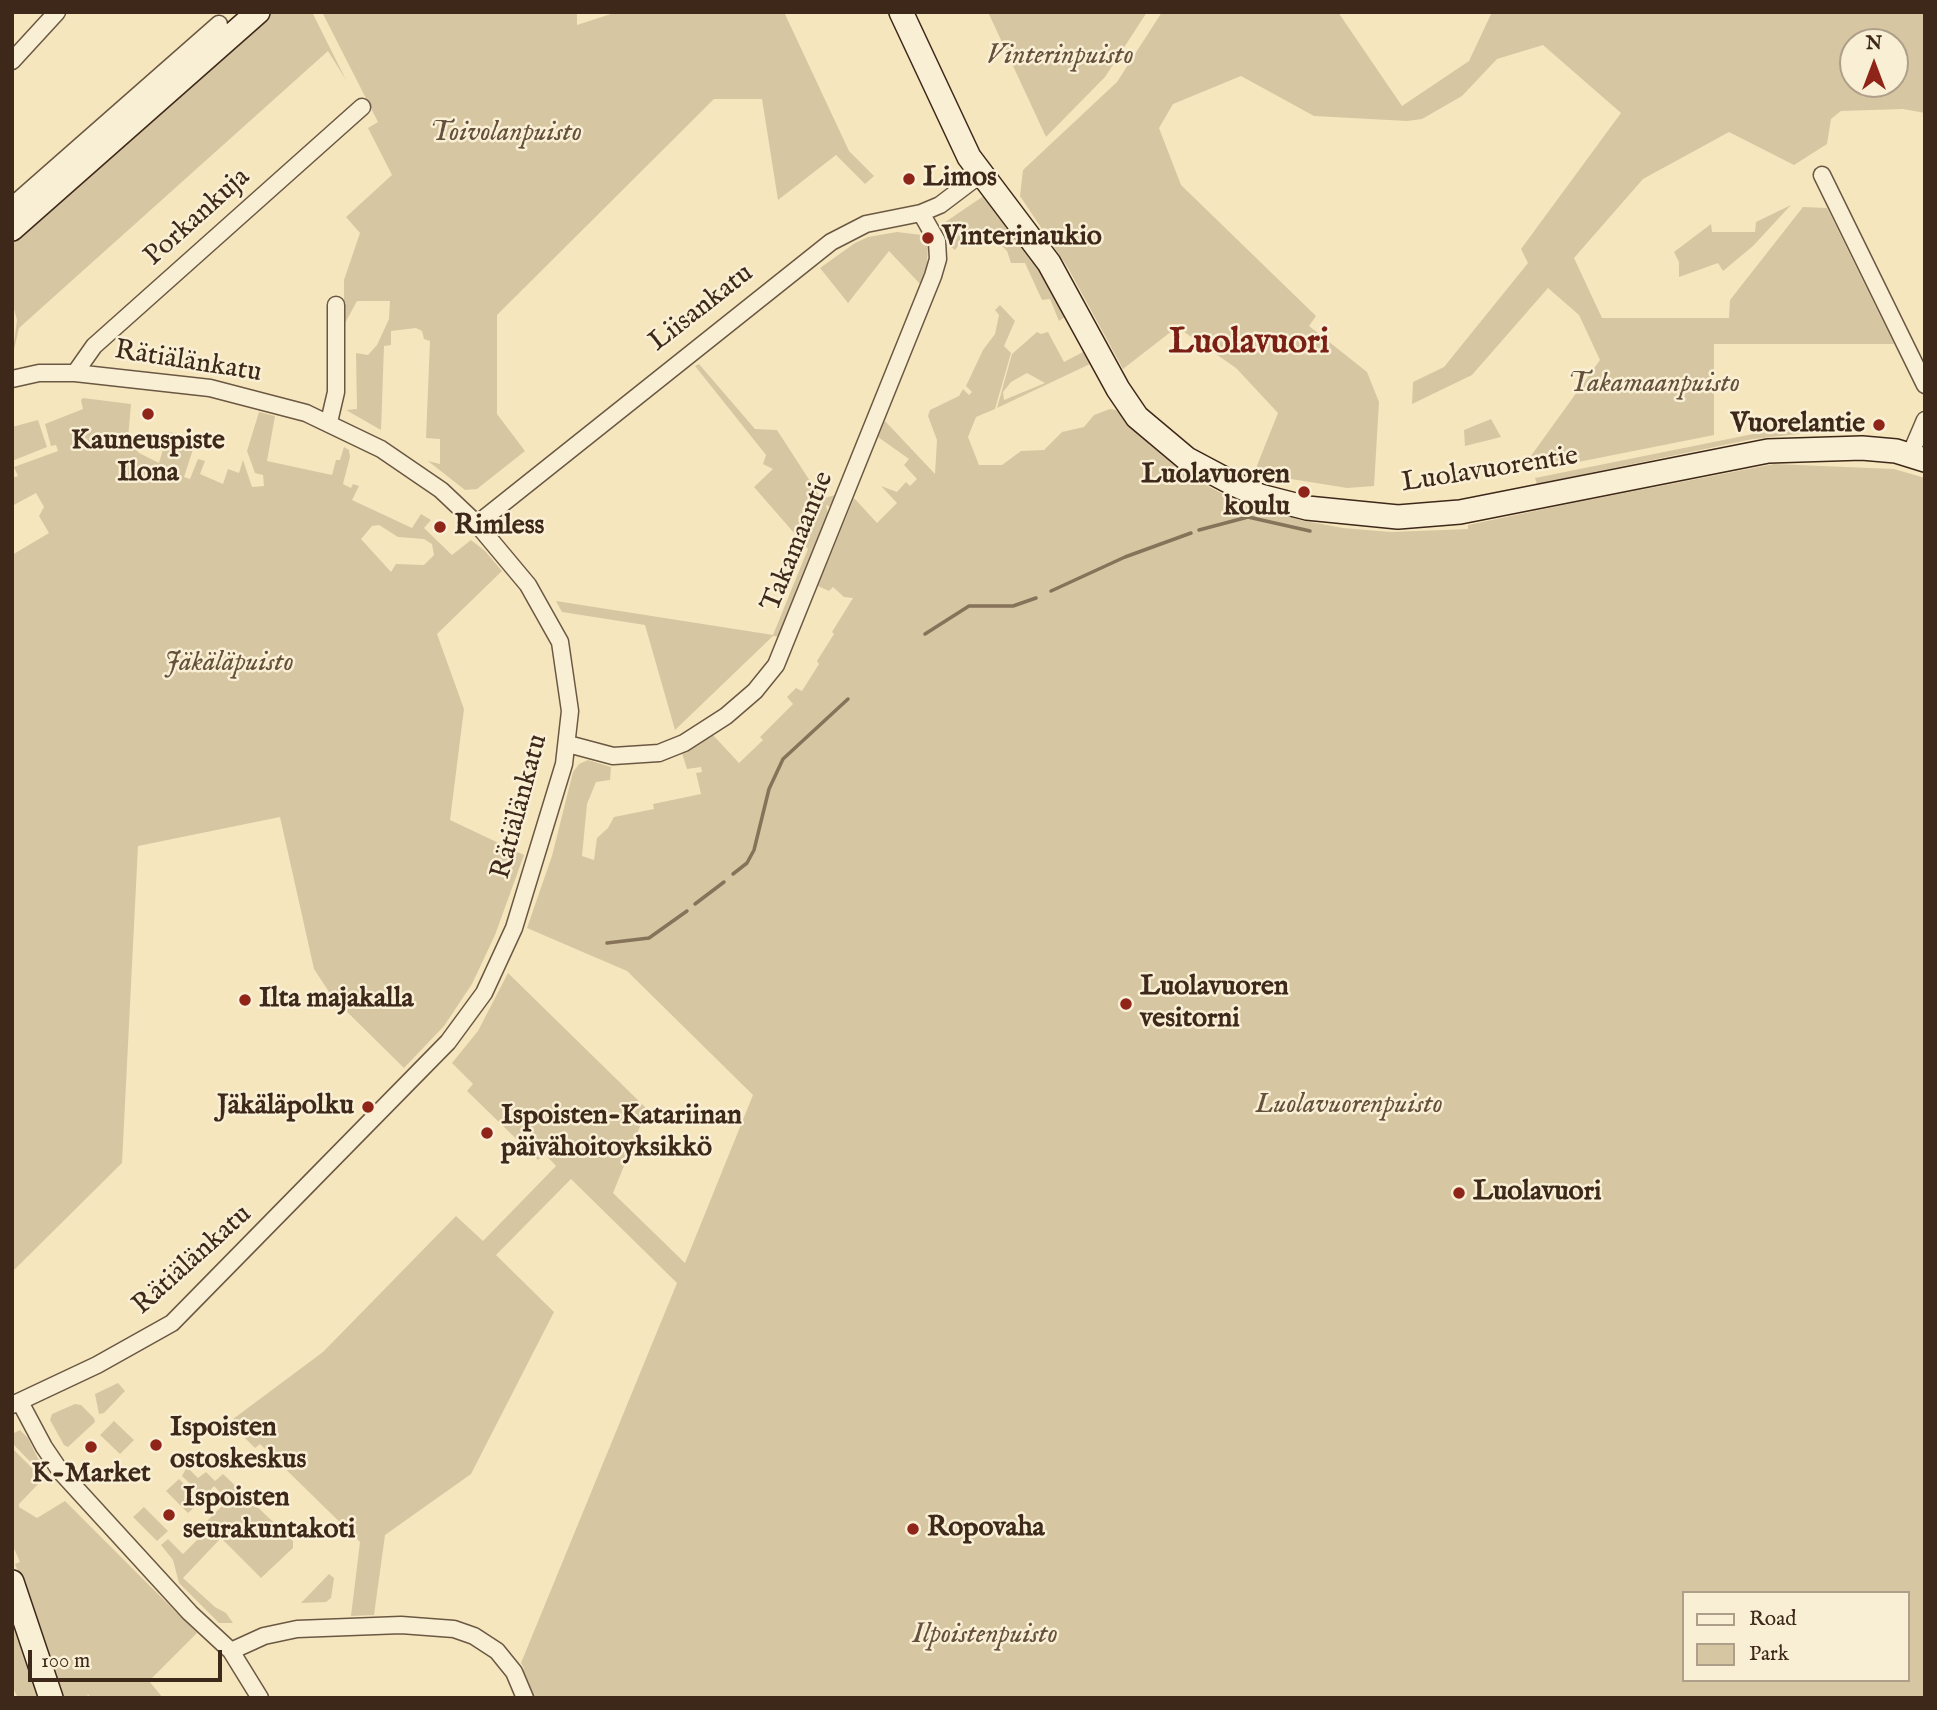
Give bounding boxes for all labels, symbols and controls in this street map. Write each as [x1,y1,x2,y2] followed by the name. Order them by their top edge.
[1839,28,1909,98] north arrow
[1866,32,1882,56] text: N
[986,40,1134,74] park label: Vinterinpuisto
[430,117,582,151] park label: Toivolanpuisto
[138,162,258,274] street label: Porkankuja
[923,162,997,196] place label: Limos
[901,171,917,187] marker: Limos
[942,221,1102,255] place label: Vinterinaukio
[920,230,936,246] marker: Vinterinaukio
[643,258,761,360] street label: Liisankatu
[1169,324,1329,366] district label: Luolavuori
[112,335,264,391] street label: Rätiälänkatu
[1568,368,1740,402] park label: Takamaanpuisto
[140,406,156,422] marker: Kauneuspiste Ilona
[1730,408,1865,442] place label: Vuorelantie
[1871,417,1887,433] marker: Vuorelantie
[71,425,225,491] place label: Kauneuspiste Ilona
[1399,440,1581,502] street label: Luolavuorentie
[1141,459,1290,525] place label: Luolavuoren koulu
[756,467,842,617] street label: Takamaantie
[1296,484,1312,500] marker: Luolavuoren koulu
[454,510,544,544] place label: Rimless
[432,519,448,535] marker: Rimless
[164,647,294,681] park label: Jäkäläpuisto
[486,731,556,883] street label: Rätiälänkatu
[1140,971,1289,1037] place label: Luolavuoren vesitorni
[259,983,414,1017] place label: Ilta majakalla
[237,992,253,1008] marker: Ilta majakalla
[1118,996,1134,1012] marker: Luolavuoren vesitorni
[1255,1089,1443,1123] park label: Luolavuorenpuisto
[217,1090,354,1124] place label: Jäkäläpolku
[360,1099,376,1115] marker: Jäkäläpolku
[501,1100,742,1166] place label: Ispoisten-Katariinan päivähoitoyksikkö
[479,1125,495,1141] marker: Ispoisten-Katariinan päivähoitoyksikkö
[1473,1176,1601,1210] place label: Luolavuori
[1451,1185,1467,1201] marker: Luolavuori
[127,1199,259,1323] street label: Rätiälänkatu
[170,1412,306,1478] place label: Ispoisten ostoskeskus
[148,1437,164,1453] marker: Ispoisten ostoskeskus
[83,1439,99,1455] marker: K-Market
[31,1458,151,1492] place label: K-Market
[183,1482,356,1548] place label: Ispoisten seurakuntakoti
[161,1507,177,1523] marker: Ispoisten seurakuntakoti
[927,1512,1045,1546] place label: Ropovaha
[905,1521,921,1537] marker: Ropovaha
[1682,1591,1909,1682] legend
[1749,1606,1796,1633] text: Road
[912,1619,1058,1653] park label: Ilpoistenpuisto
[32,1636,226,1680] scale bar
[1749,1641,1789,1668] text: Park
[41,1648,90,1675] text: 100 m

